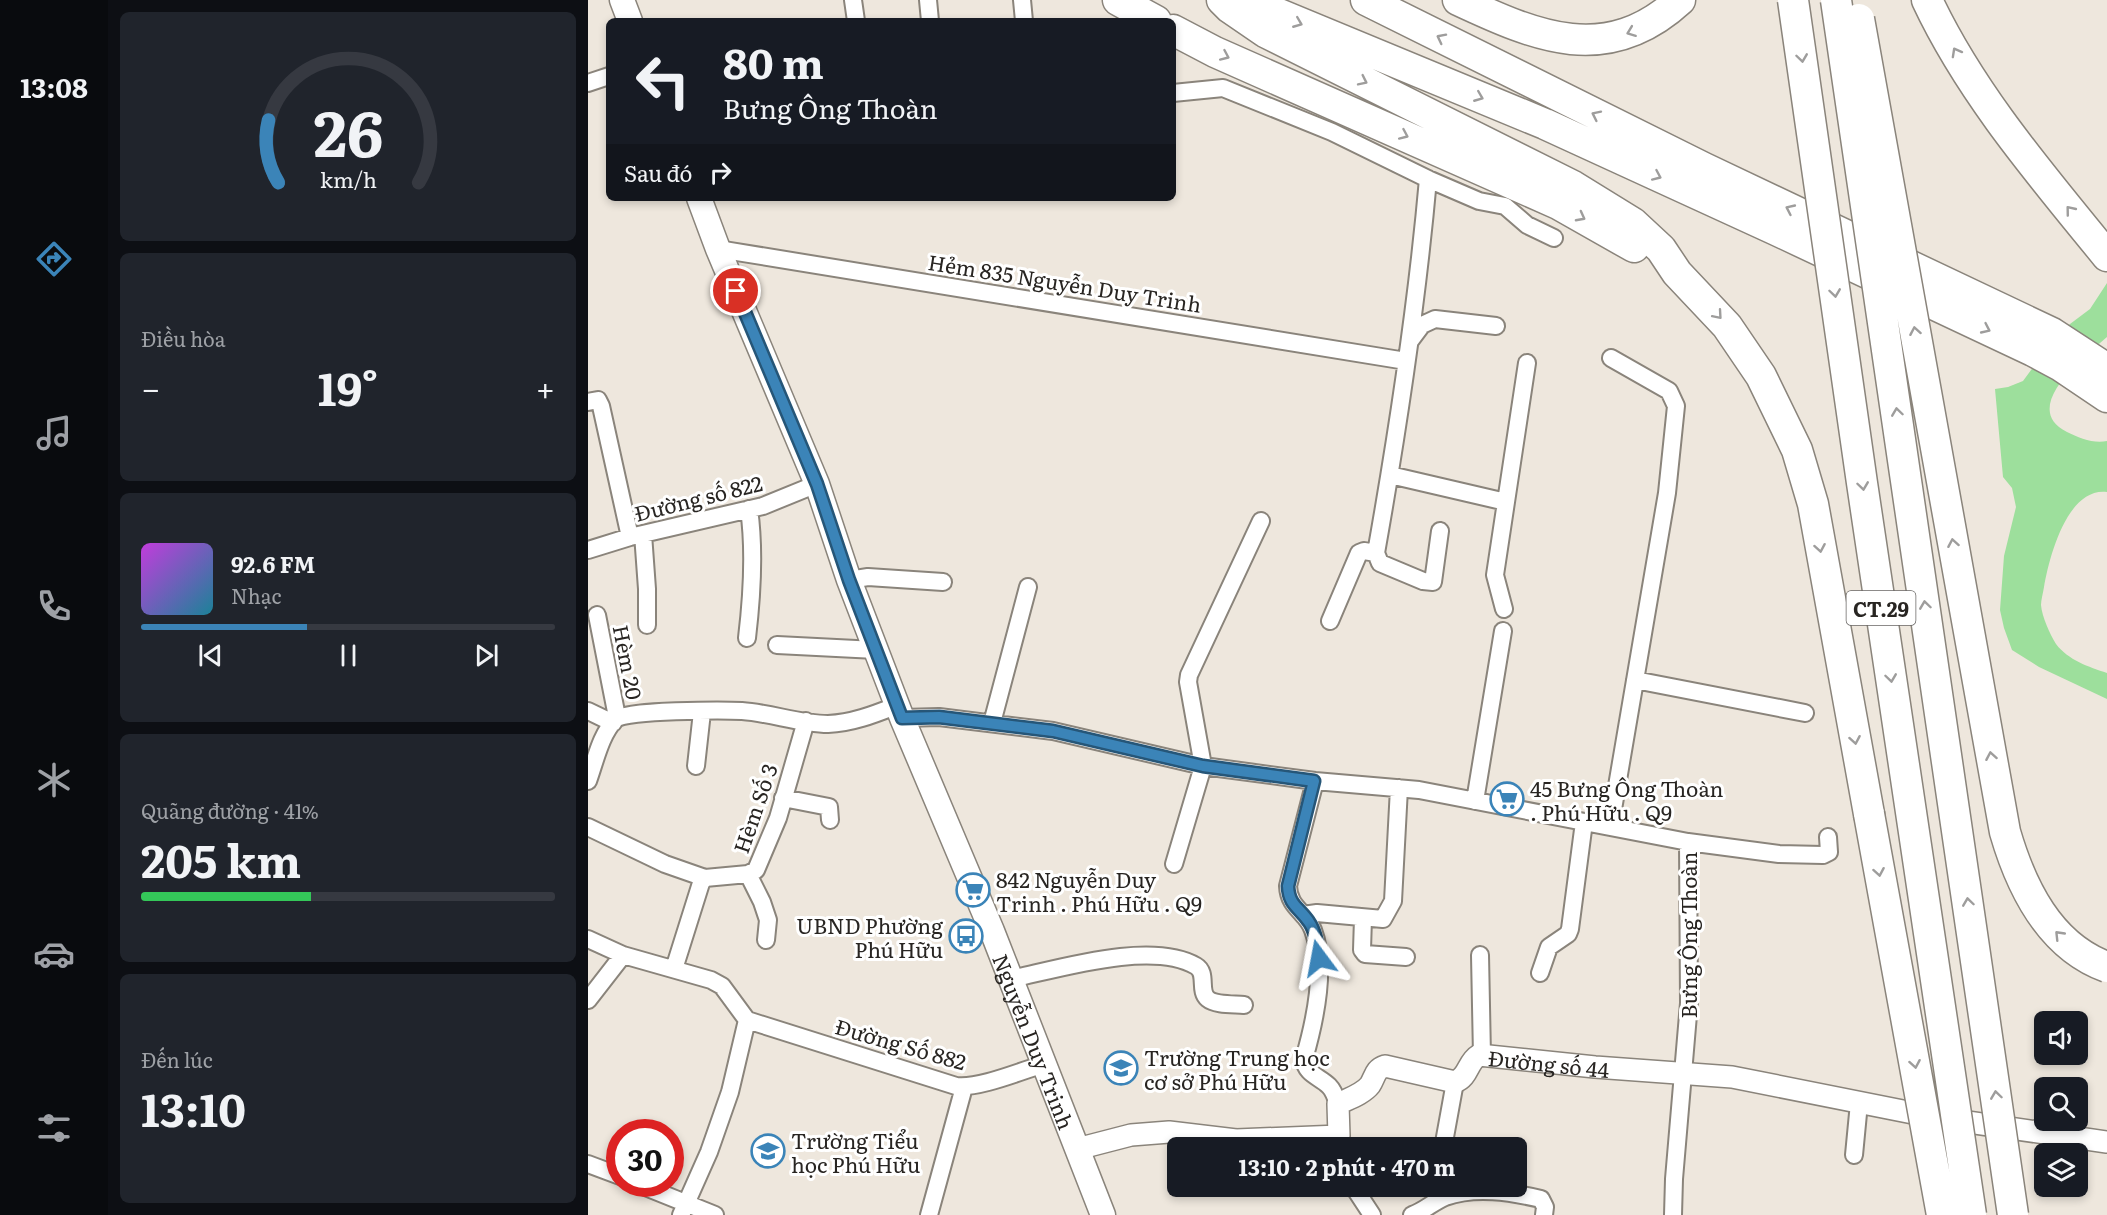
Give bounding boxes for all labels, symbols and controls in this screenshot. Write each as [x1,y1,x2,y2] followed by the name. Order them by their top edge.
[1292,16,1303,29] one-way arrow
[1627,25,1638,37] one-way arrow
[723,30,824,92] text: 80 m
[1436,33,1447,45] one-way arrow
[624,42,702,120] icon: left
[1952,48,1963,58] one-way arrow
[1219,49,1230,61] one-way arrow
[1795,53,1807,62] one-way arrow
[20,66,88,106] text: 13:08
[1356,74,1367,86] one-way arrow
[313,84,383,176] text: 26
[723,87,938,127] text: Bưng Ông Thoàn
[1472,90,1483,102] one-way arrow
[1591,111,1602,122] one-way arrow
[1397,128,1408,140] one-way arrow
[624,156,692,189] text: Sau đó
[704,156,737,189] icon: right
[319,164,377,196] text: km/h
[1651,168,1662,180] one-way arrow
[1786,205,1797,217] one-way arrow
[2066,206,2077,217] one-way arrow
[1575,210,1585,221] one-way arrow
[33,238,75,280] icon: directions
[926,245,1204,319] street label: Hẻm 835 Nguyễn Duy Trinh
[710,265,761,316] pin
[719,274,752,307] icon: arrive
[1829,288,1841,297] one-way arrow
[1711,308,1722,319] one-way arrow
[1980,321,1991,333] one-way arrow
[141,323,226,353] text: Điều hòa
[1909,326,1922,336] one-way arrow
[318,353,378,420] text: 19°
[141,362,160,411] text: −
[536,362,555,411] text: +
[1891,407,1903,416] one-way arrow
[33,412,75,454] icon: music
[631,466,765,528] street label: Đường số 822
[1856,481,1868,490] one-way arrow
[1947,539,1960,549] one-way arrow
[1813,542,1826,552] one-way arrow
[231,547,315,580] text: 92.6 FM
[231,580,281,610] text: Nhạc
[33,585,75,627] icon: phone
[1846,591,1916,625] road number: CT.29
[1920,600,1932,609] one-way arrow
[607,622,651,702] street label: Hèm 20
[194,639,227,672] icon: previous
[332,639,365,672] icon: pause
[470,639,503,672] icon: next
[1885,674,1897,683] one-way arrow
[1848,734,1861,744] one-way arrow
[1985,752,1998,762] one-way arrow
[33,759,75,801] icon: climate
[724,759,784,857] street label: Hèm Số 3
[1530,772,1724,827] place label: 45 Bưng Ông Thoàn . Phú Hữu . Q9
[1489,781,1525,817] supermarket icon: 45 Bưng Ông Thoàn . Phú Hữu . Q9
[141,795,319,825] text: Quãng đường · 41%
[141,825,301,892] text: 205 km
[1672,851,1703,1018] street label: Bưng Ông Thoàn
[996,863,1202,918] place label: 842 Nguyễn Duy Trinh . Phú Hữu . Q9
[1872,866,1885,876] one-way arrow
[955,872,991,908] supermarket icon: 842 Nguyễn Duy Trinh . Phú Hữu . Q9
[1963,897,1975,906] one-way arrow
[796,909,943,964] place label: UBND Phường Phú Hữu
[948,918,984,954] bus stop icon: UBND Phường Phú Hữu
[1287,926,1351,990] position arrow
[2055,931,2066,942] one-way arrow
[33,933,75,975] icon: car
[987,949,1083,1134] street label: Nguyễn Duy Trinh
[832,1010,970,1076] street label: Đường Số 882
[2034,1011,2088,1197] map controls
[2034,1011,2088,1065] button: sound
[1144,1041,1330,1096] place label: Trường Trung học cơ sở Phú Hữu
[1487,1041,1611,1084] street label: Đường số 44
[141,1044,213,1074] text: Đến lúc
[1103,1050,1139,1086] school or university icon: Trường Trung học cơ sở Phú Hữu
[1908,1059,1920,1068] one-way arrow
[141,1074,246,1141] text: 13:10
[2034,1077,2088,1131] button: search
[1990,1090,2002,1099] one-way arrow
[33,1107,75,1149] icon: filters
[606,1119,684,1197] speed limit sign: 30
[791,1124,920,1179] place label: Trường Tiểu học Phú Hữu
[750,1133,786,1169] school or university icon: Trường Tiểu học Phú Hữu
[2034,1143,2088,1197] button: layers
[1239,1150,1455,1183] text: 13:10 · 2 phút · 470 m

